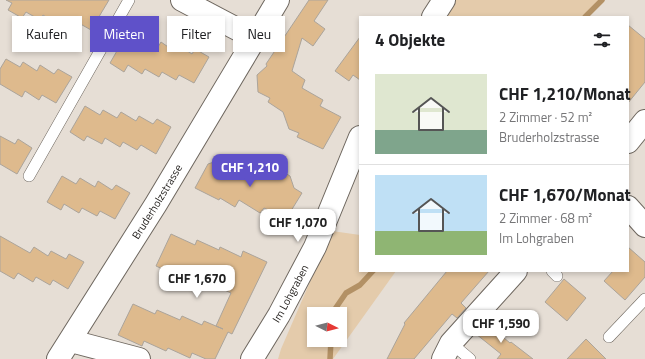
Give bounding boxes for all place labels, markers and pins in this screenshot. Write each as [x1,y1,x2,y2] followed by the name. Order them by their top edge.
[204,154,296,188] pin: CHF 1,210
[252,209,344,243] pin: CHF 1,070
[151,265,243,299] pin: CHF 1,670
[455,310,547,344] pin: CHF 1,590

